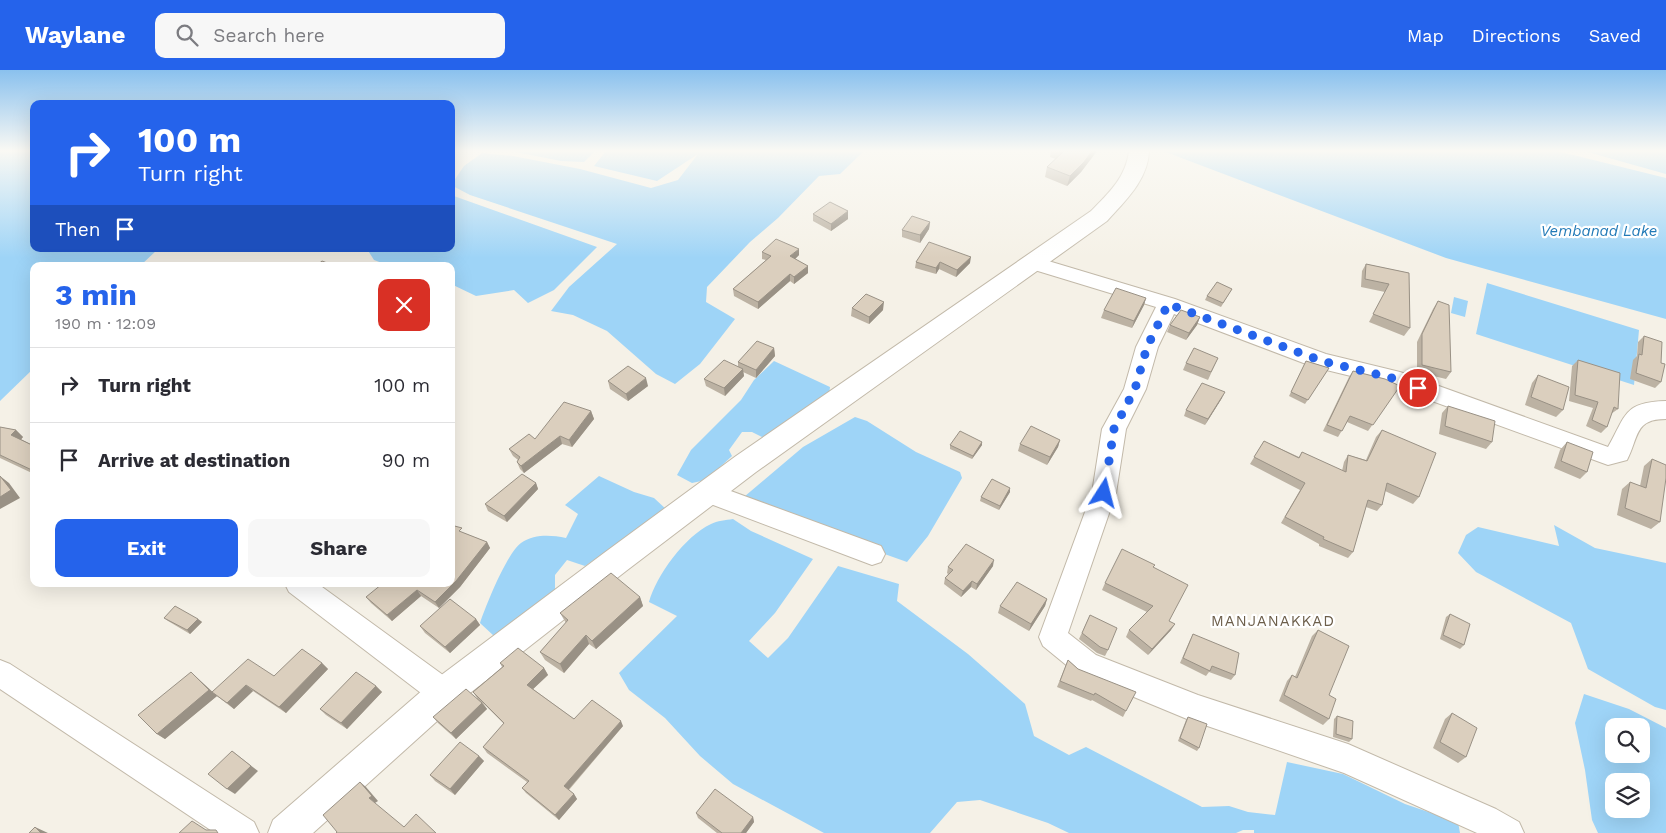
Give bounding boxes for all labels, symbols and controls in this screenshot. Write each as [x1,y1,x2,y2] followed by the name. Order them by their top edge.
[155,13,505,58] search box
[25,21,125,49] text: Waylane
[173,21,201,49] icon: search
[213,24,325,47] text: Search here
[1407,25,1444,46] text: Map
[1472,25,1561,46] text: Directions
[1589,25,1641,46] text: Saved
[138,119,241,161] text: 100 m
[55,120,120,185] icon: right
[138,161,243,186] text: Turn right
[111,215,139,243] icon: arrive
[55,218,101,241] text: Then
[1541,222,1657,240] water label: Vembanad Lake
[55,277,137,312] text: 3 min
[378,279,430,331] button: close
[55,314,156,333] text: 190 m · 12:09
[1397,367,1439,409] pin
[55,371,83,399] icon: right
[98,374,191,397] text: Turn right
[374,374,430,397] text: 100 m
[1404,374,1432,402] icon: arrive
[55,446,83,474] icon: arrive
[98,449,290,472] text: Arrive at destination
[382,449,430,472] text: 90 m
[1077,466,1129,518] position arrow
[55,519,238,577] button: Exit
[248,519,430,577] button: Share
[1211,612,1335,630] district label: MANJANAKKAD
[1605,718,1650,818] map controls
[1605,718,1650,763] button: search
[1605,773,1650,818] button: layers

